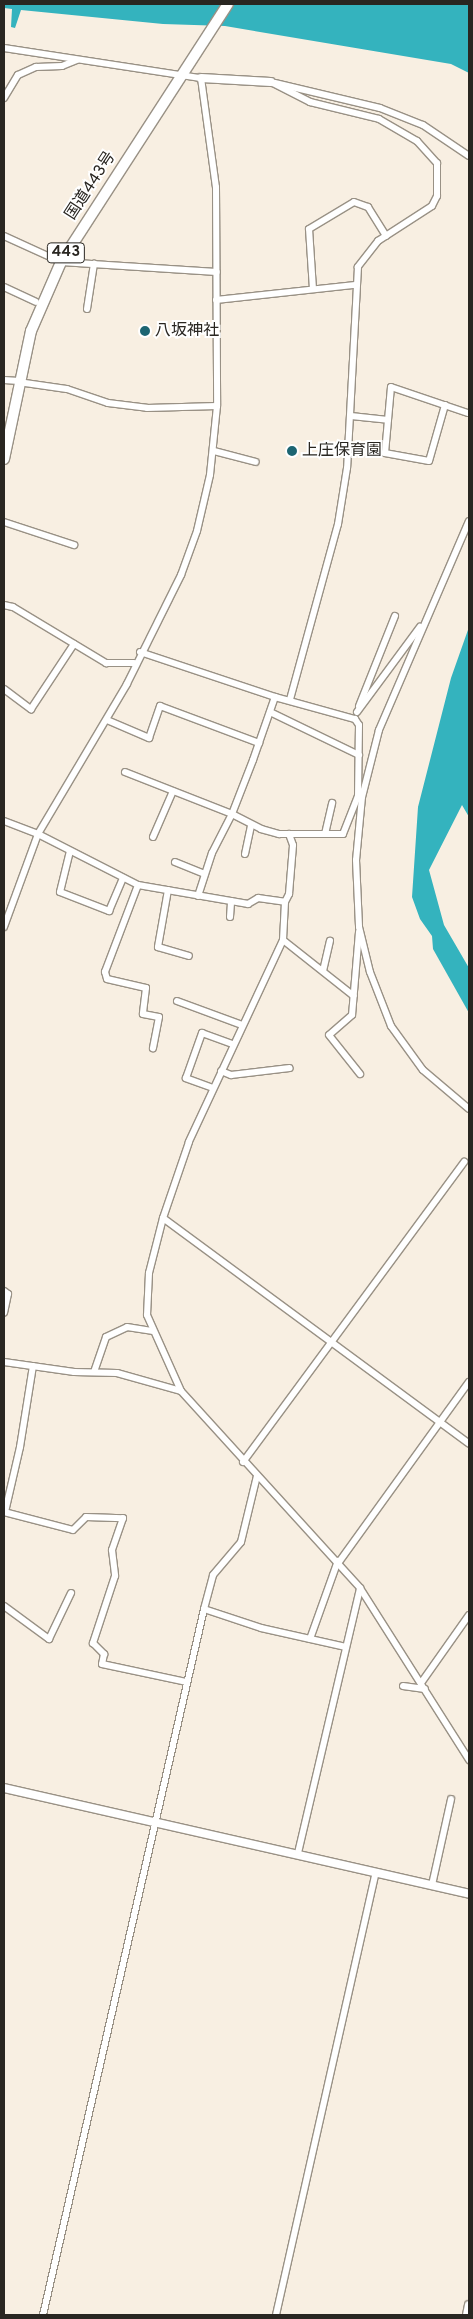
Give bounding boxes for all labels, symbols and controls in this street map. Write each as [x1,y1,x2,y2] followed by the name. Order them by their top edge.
[62,148,120,224] street label: 国道443号
[46,240,86,266] road number: 443
[155,321,219,341] place label: 八坂神社
[139,325,151,337] marker: 八坂神社
[302,441,382,461] place label: 上庄保育園
[286,445,298,457] marker: 上庄保育園

